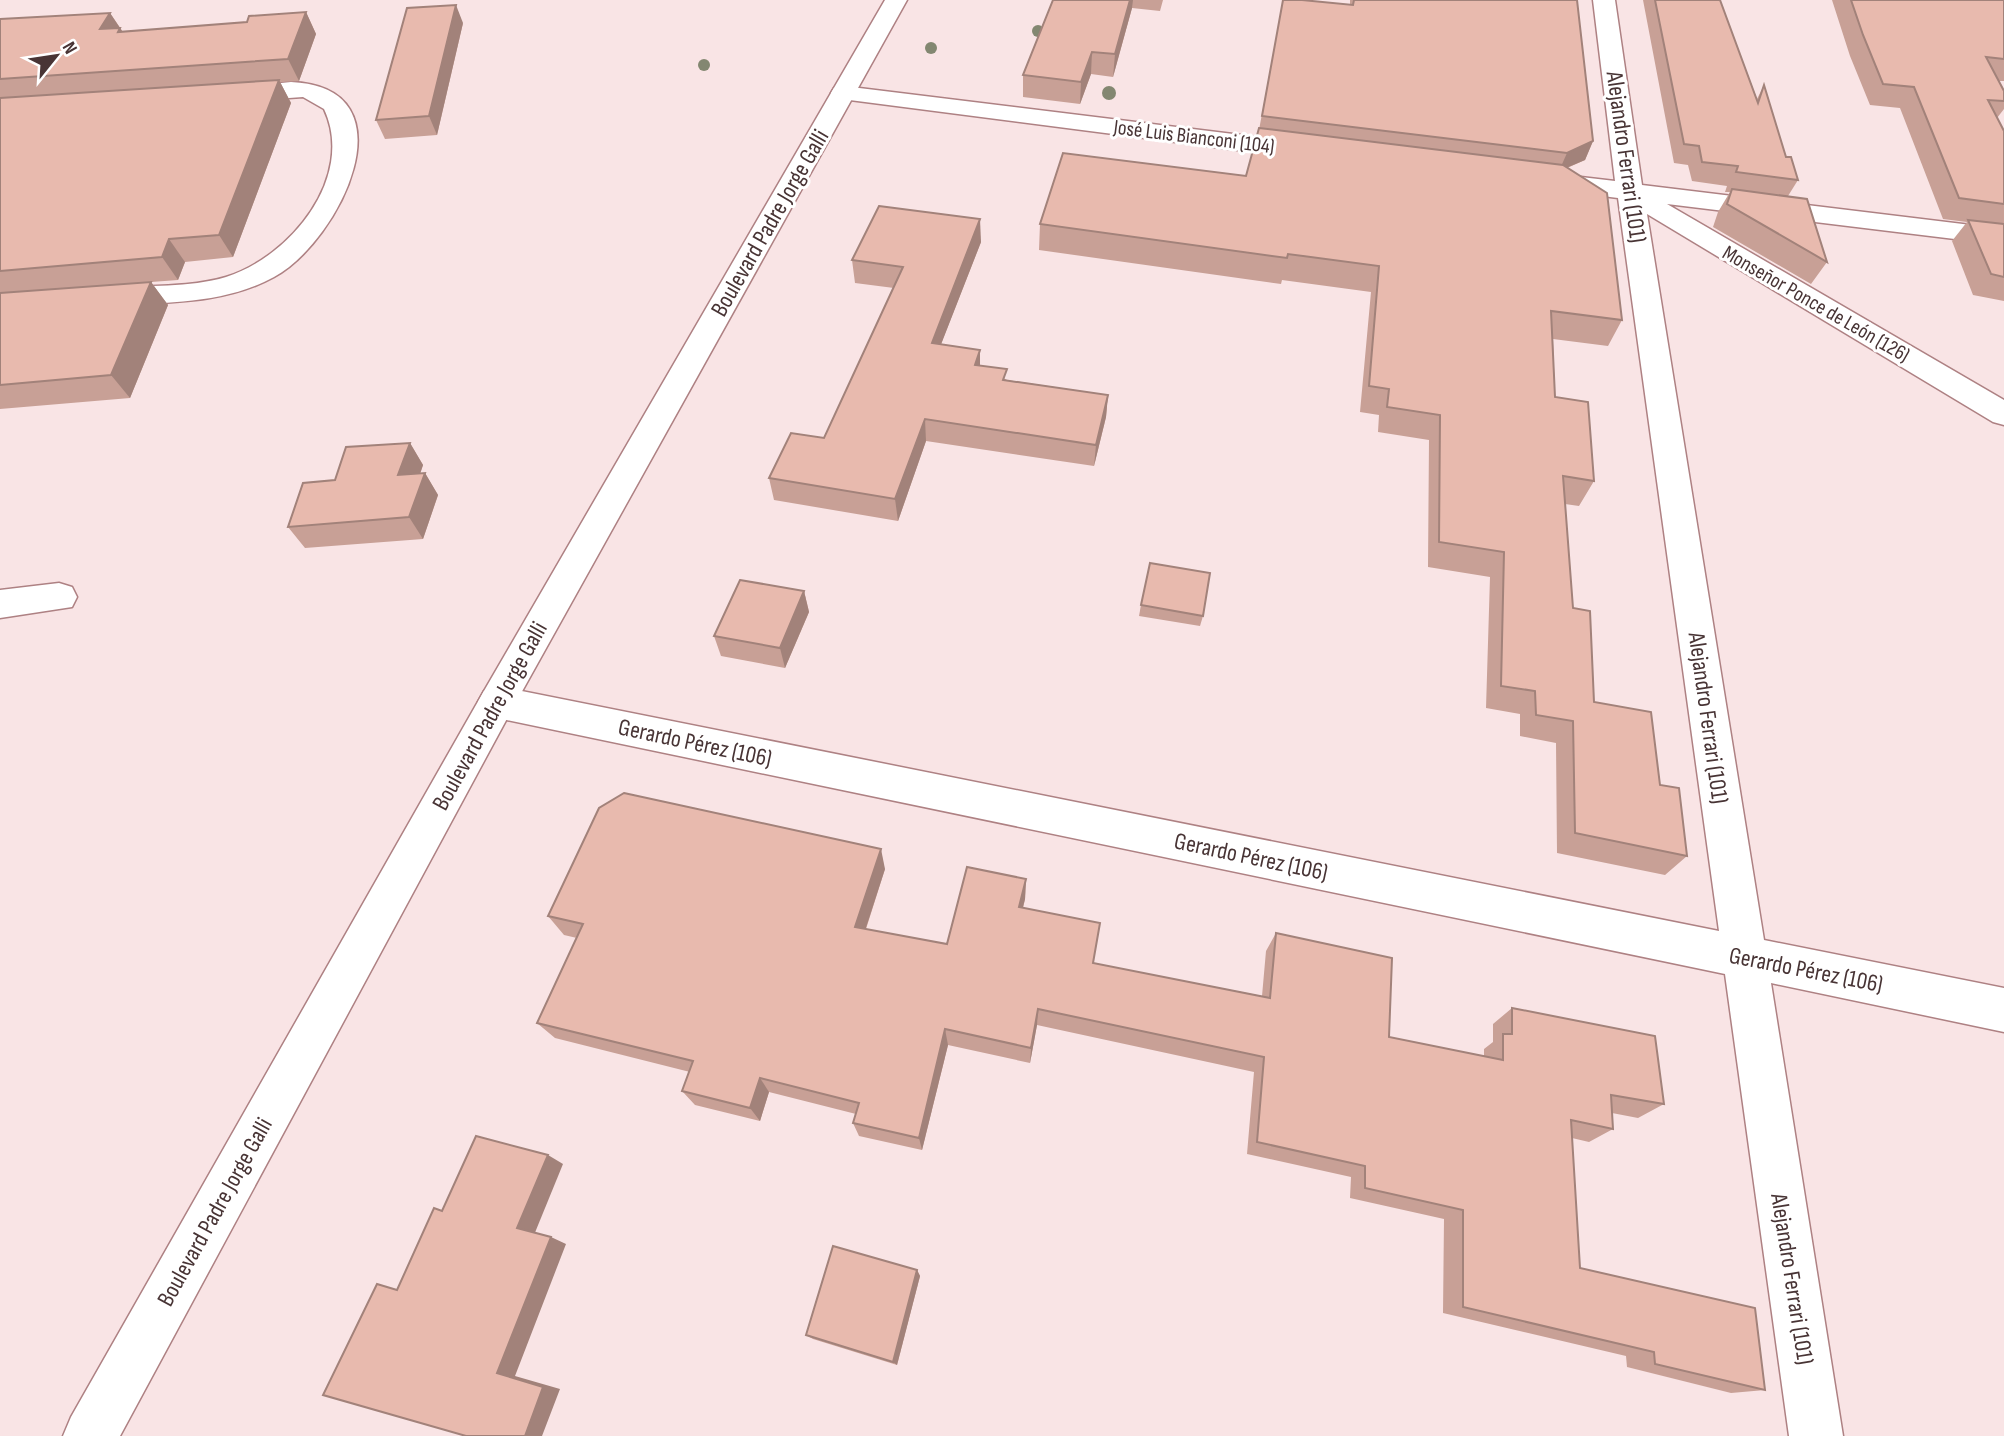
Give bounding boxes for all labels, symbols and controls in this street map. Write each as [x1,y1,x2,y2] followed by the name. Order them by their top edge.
[21,21,91,91] north arrow
[57,38,82,58] text: N
[1599,68,1652,245] street label: Alejandro Ferrari (101)
[1111,115,1276,159] street label: José Luis Bianconi (104)
[705,124,835,322] street label: Boulevard Padre Jorge Galli
[1718,240,1914,368] street label: Monseñor Ponce de León (126)
[426,617,554,815] street label: Boulevard Padre Jorge Galli
[1681,629,1734,806] street label: Alejandro Ferrari (101)
[616,713,774,773] street label: Gerardo Pérez (106)
[1172,827,1330,887] street label: Gerardo Pérez (106)
[1727,941,1885,999] street label: Gerardo Pérez (106)
[151,1113,279,1311] street label: Boulevard Padre Jorge Galli
[1764,1190,1820,1367] street label: Alejandro Ferrari (101)

